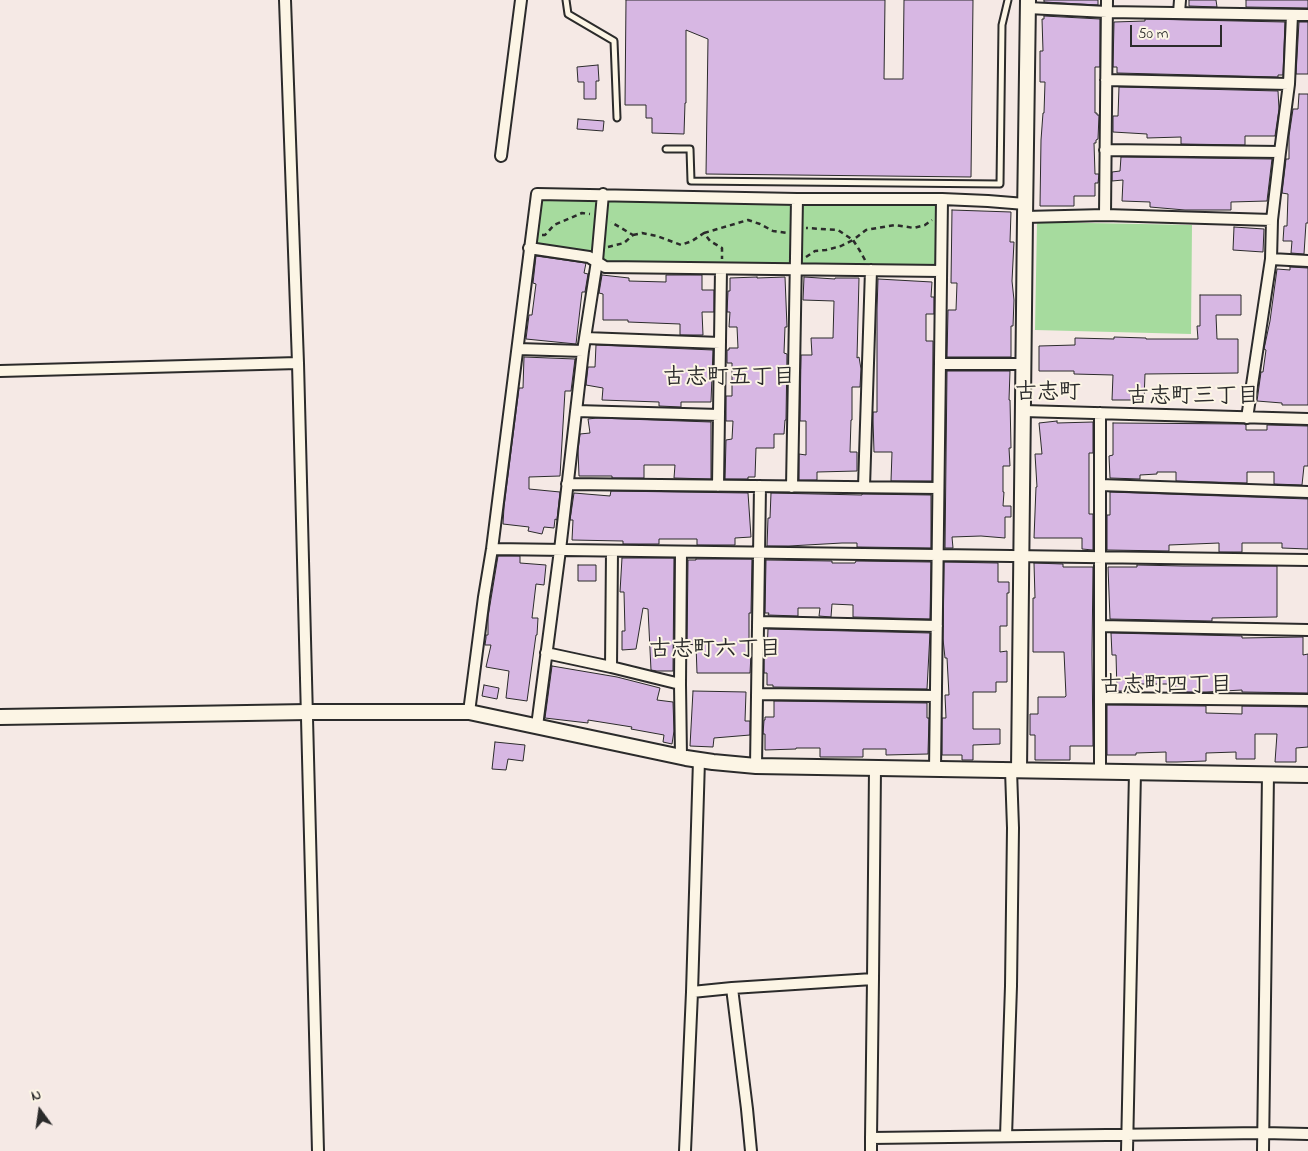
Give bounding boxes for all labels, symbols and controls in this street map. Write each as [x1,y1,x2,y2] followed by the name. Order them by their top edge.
[1133,15,1226,47] scale bar
[1138,23,1168,45] text: 50 m
[663,366,795,392] district label: 古志町五丁目
[1015,381,1081,407] district label: 古志町
[1127,385,1259,411] district label: 古志町三丁目
[649,638,781,664] district label: 古志町六丁目
[1100,674,1232,700] district label: 古志町四丁目
[29,1085,43,1107] text: N
[15,1086,65,1136] north arrow

